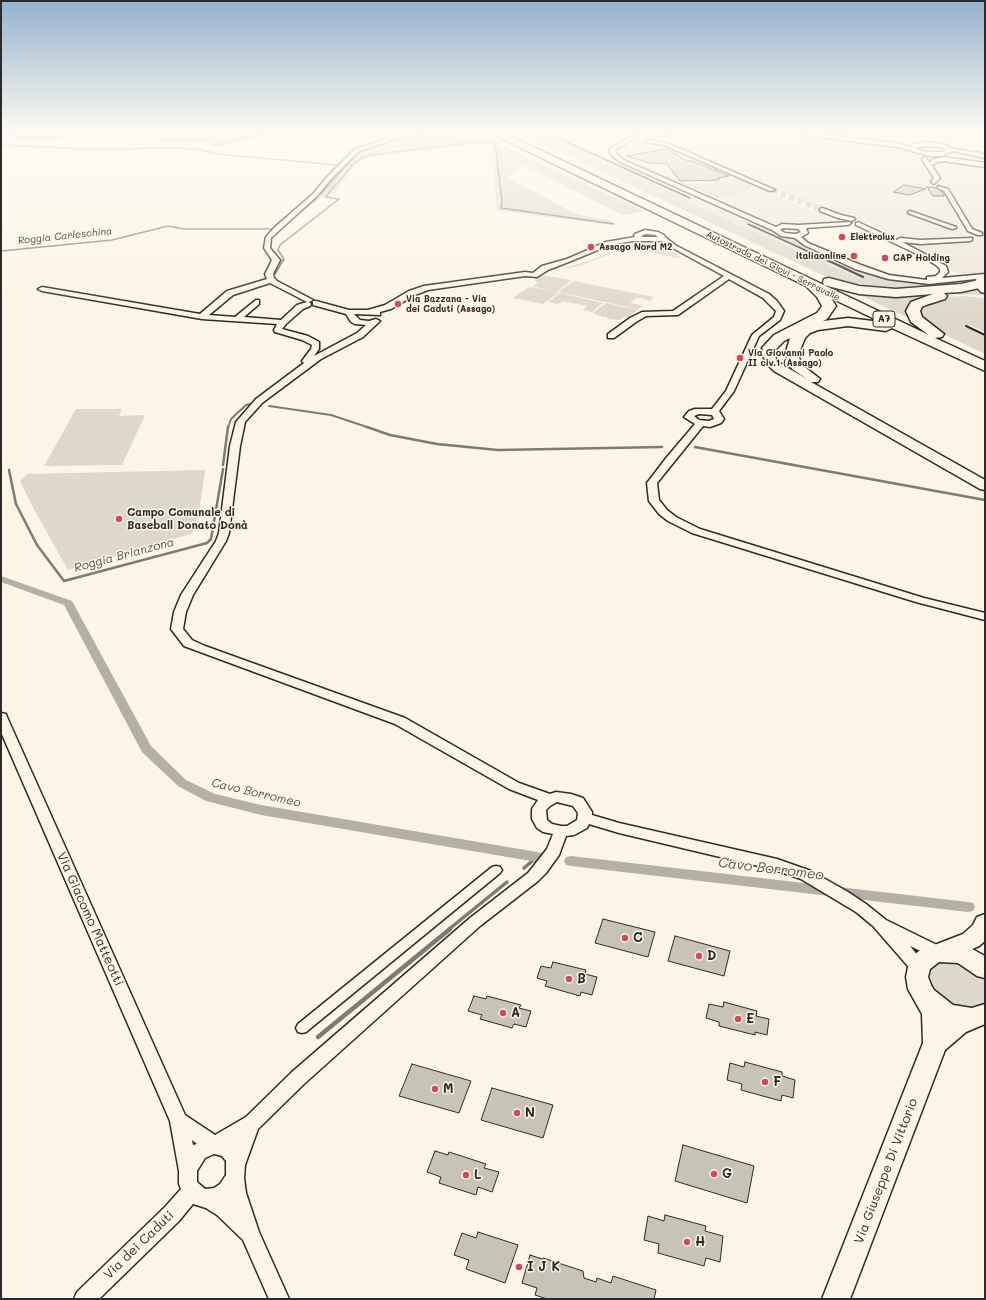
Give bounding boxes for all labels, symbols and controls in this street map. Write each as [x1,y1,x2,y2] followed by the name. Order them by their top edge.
[17,225,113,247] water label: Roggia Carleschina
[704,229,842,303] street label: Autostrada dei Giovi - Serravalle
[837,232,847,242] marker: Elektrolux
[850,232,895,242] place label: Elektrolux
[586,242,596,252] marker: Assago Nord M2
[599,242,672,252] place label: Assago Nord M2
[796,251,846,261] place label: italiaonline
[849,251,859,261] marker: italiaonline
[880,253,890,263] marker: CAP Holding
[893,253,950,263] place label: CAP Holding
[406,294,495,315] place label: Via Bazzana - Via dei Caduti (Assago)
[393,299,403,309] marker: Via Bazzana - Via dei Caduti (Assago)
[873,311,895,327] road number: A7
[748,348,833,369] place label: Via Giovanni Paolo II civ.1 (Assago)
[735,353,745,363] marker: Via Giovanni Paolo II civ.1 (Assago)
[127,506,248,532] place label: Campo Comunale di Baseball Donato Donà
[114,514,124,524] marker: Campo Comunale di Baseball Donato Donà
[72,535,176,575] water label: Roggia Brianzona
[210,776,302,810] water label: Cavo Borromeo
[53,850,127,988] street label: Via Giacomo Matteotti
[717,854,825,884] water label: Cavo Borromeo
[633,930,643,946] place label: C
[620,933,630,943] marker: C
[707,948,716,964] place label: D
[694,951,704,961] marker: D
[577,971,586,987] place label: B
[564,974,574,984] marker: B
[511,1005,520,1021] place label: A
[498,1008,508,1018] marker: A
[746,1011,754,1027] place label: E
[733,1014,743,1024] marker: E
[773,1074,781,1090] place label: F
[760,1077,770,1087] marker: F
[443,1081,454,1097] place label: M
[430,1084,440,1094] marker: M
[851,1096,921,1246] street label: Via Giuseppe Di Vittorio
[525,1105,535,1121] place label: N
[512,1108,522,1118] marker: N
[722,1166,732,1182] place label: G
[474,1167,482,1183] place label: L
[709,1169,719,1179] marker: G
[461,1170,471,1180] marker: L
[101,1208,177,1282] street label: Via dei Caduti
[695,1234,705,1250] place label: H
[682,1237,692,1247] marker: H
[527,1259,560,1275] place label: I J K
[514,1262,524,1272] marker: I J K

